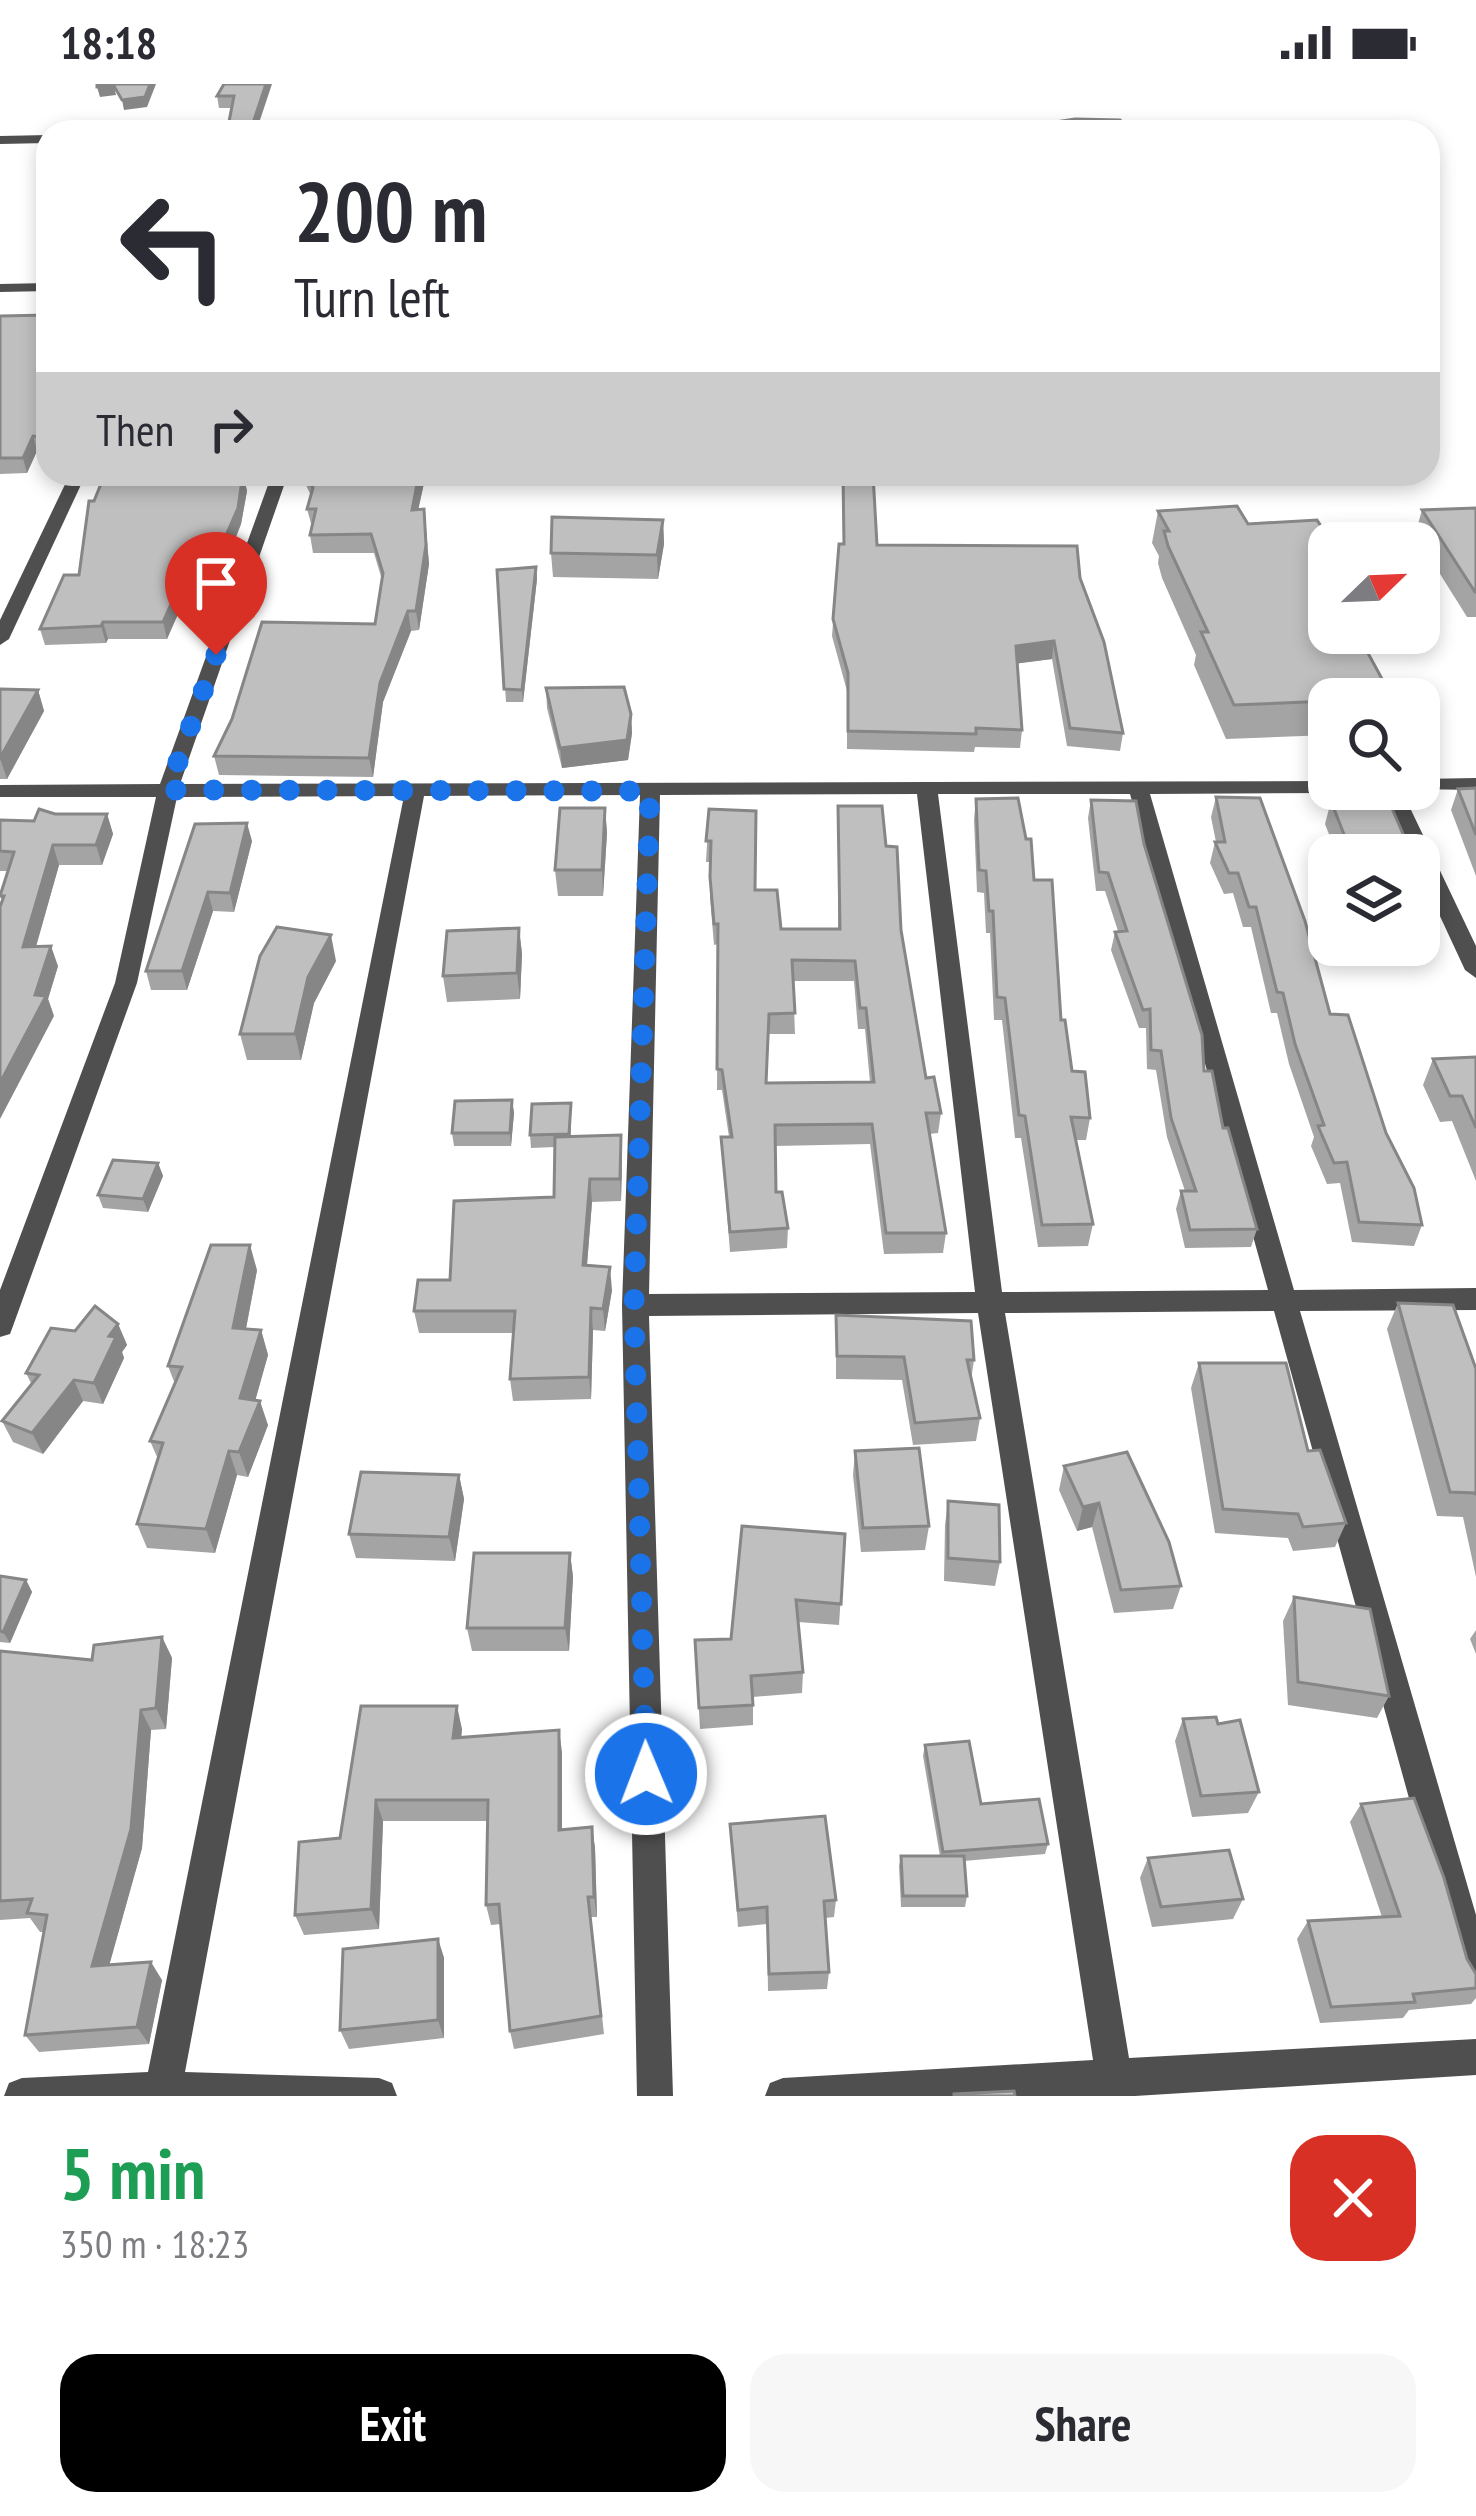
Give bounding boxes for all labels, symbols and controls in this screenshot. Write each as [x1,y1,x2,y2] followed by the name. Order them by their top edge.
[60,13,157,71] text: 18:18
[294,156,487,265] text: 200 m
[96,168,252,324] icon: left
[294,262,450,332] text: Turn left
[198,396,264,462] icon: right
[96,400,174,458] text: Then
[1308,522,1440,654] north arrow
[1308,522,1440,966] map controls
[165,532,267,655] pin
[183,550,249,616] icon: arrive
[1308,678,1440,810] button: search
[1308,834,1440,966] button: layers
[583,1711,709,1837] position arrow
[60,2126,205,2219] text: 5 min
[1290,2135,1416,2261] button: close
[60,2218,249,2269] text: 350 m · 18:23
[60,2354,726,2492] button: Exit
[750,2354,1416,2492] button: Share

